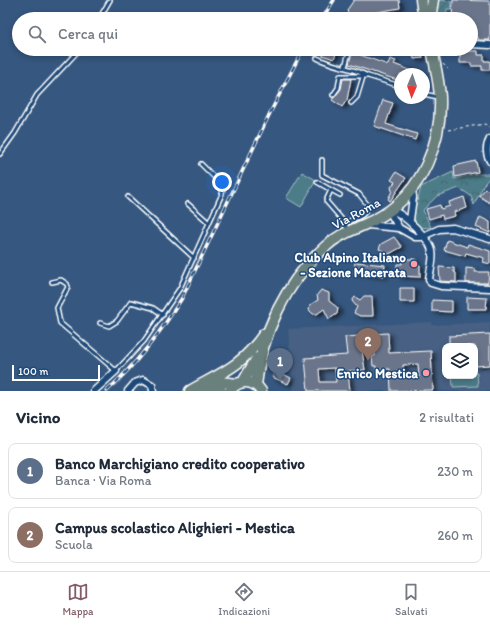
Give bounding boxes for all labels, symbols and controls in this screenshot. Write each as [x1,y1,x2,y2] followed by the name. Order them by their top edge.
[12,12,478,56] search box
[26,23,48,45] icon: search
[58,25,118,43] text: Cerca qui
[394,68,430,104] north arrow
[212,172,232,192] your location
[329,194,383,232] street label: Via Roma
[295,250,407,280] place label: Club Alpino Italiano - Sezione Macerata
[409,259,419,269] marker: Club Alpino Italiano - Sezione Macerata
[355,328,381,361] pin: 2
[442,343,478,379] map controls
[442,343,478,379] button: layers
[267,348,293,381] pin: 1
[12,363,100,382] scale bar
[18,365,48,378] text: 100 m
[337,366,419,381] place label: Enrico Mestica
[421,368,431,378] marker: Enrico Mestica
[16,407,60,427] text: Vicino
[419,410,474,425] text: 2 risultati
[55,455,305,473] text: Banco Marchigiano credito cooperativo
[27,464,33,479] text: 1
[437,464,473,479] text: 230 m
[55,473,151,488] text: Banca · Via Roma
[55,519,295,537] text: Campus scolastico Alighieri - Mestica
[27,528,33,543] text: 2
[437,528,473,543] text: 260 m
[55,537,93,552] text: Scuola
[62,581,93,618] tab: Mappa
[218,581,270,618] tab: Indicazioni
[395,581,428,618] tab: Salvati

